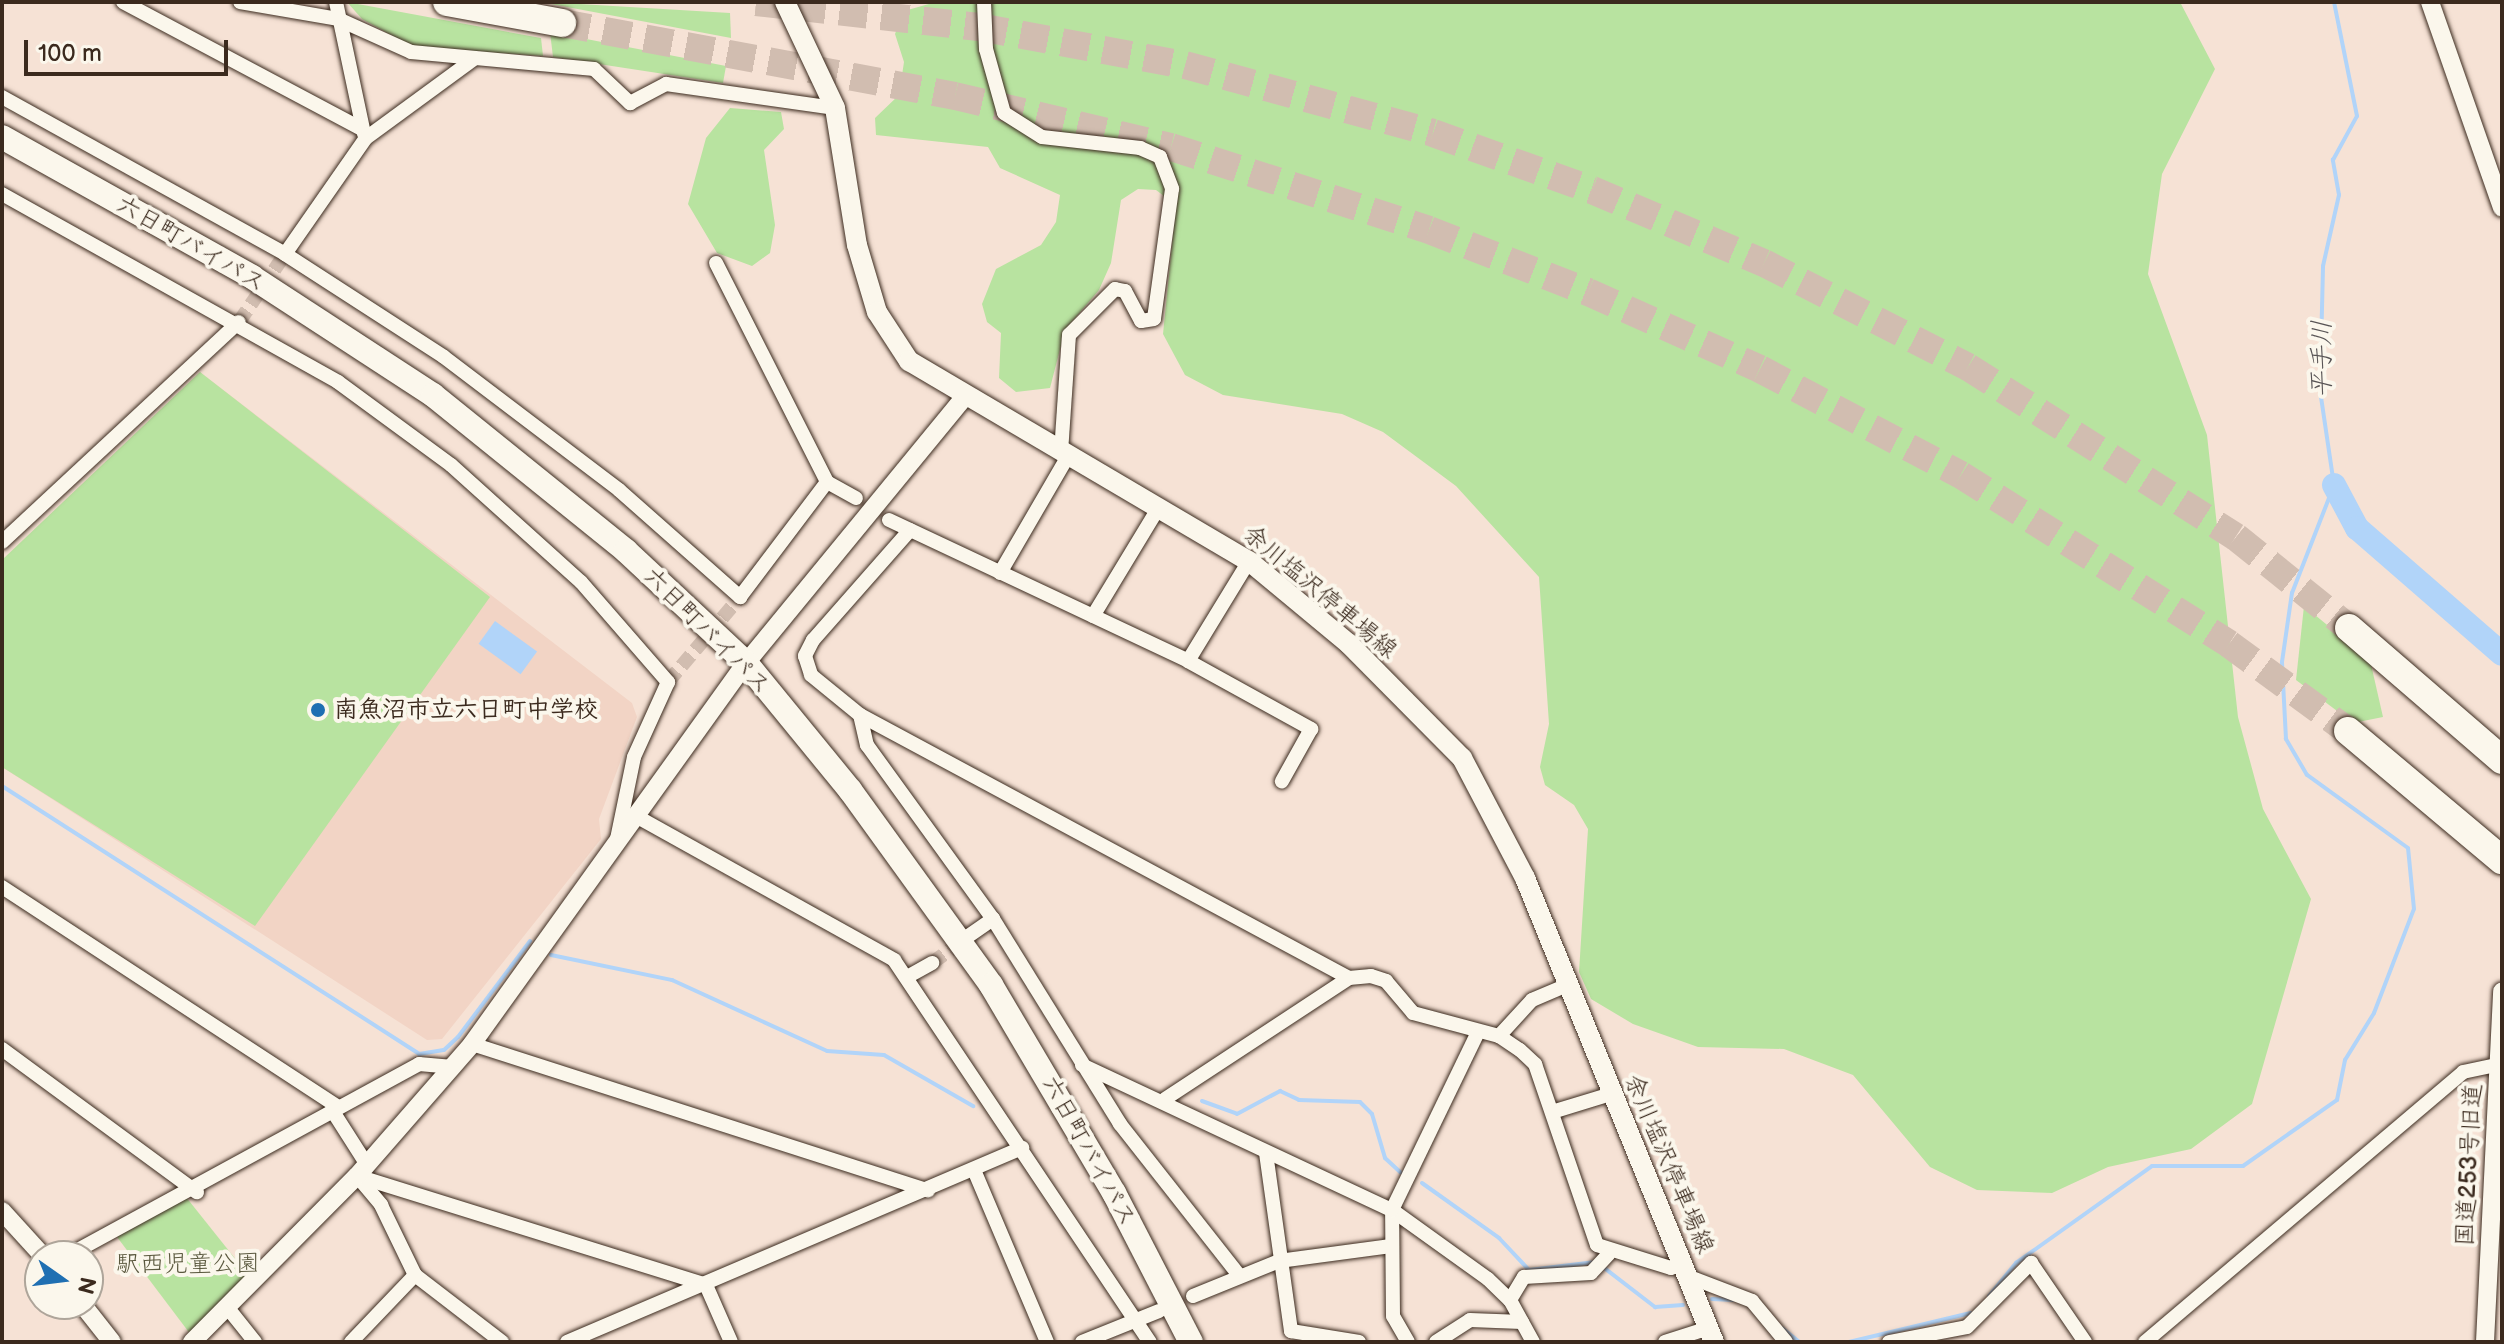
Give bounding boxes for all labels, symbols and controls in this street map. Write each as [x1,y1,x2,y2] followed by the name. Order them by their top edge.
[28,24,232,74] scale bar
[38,39,102,68] text: 100 m
[111,190,271,298] street label: 六日町バイパス
[2307,320,2339,398] water label: 平手川
[1237,519,1403,665] street label: 余川塩沢停車場線
[637,561,777,701] street label: 六日町バイパス
[334,696,598,724] place label: 南魚沼市立六日町中学校
[309,701,327,719] marker: 南魚沼市立六日町中学校
[1618,1070,1720,1258] street label: 余川塩沢停車場線
[1036,1071,1142,1231] street label: 六日町バイパス
[2450,1083,2488,1247] street label: 国道253号旧道
[24,1240,104,1320] north arrow
[116,1250,260,1278] park label: 駅西児童公園
[71,1274,101,1297] text: N

